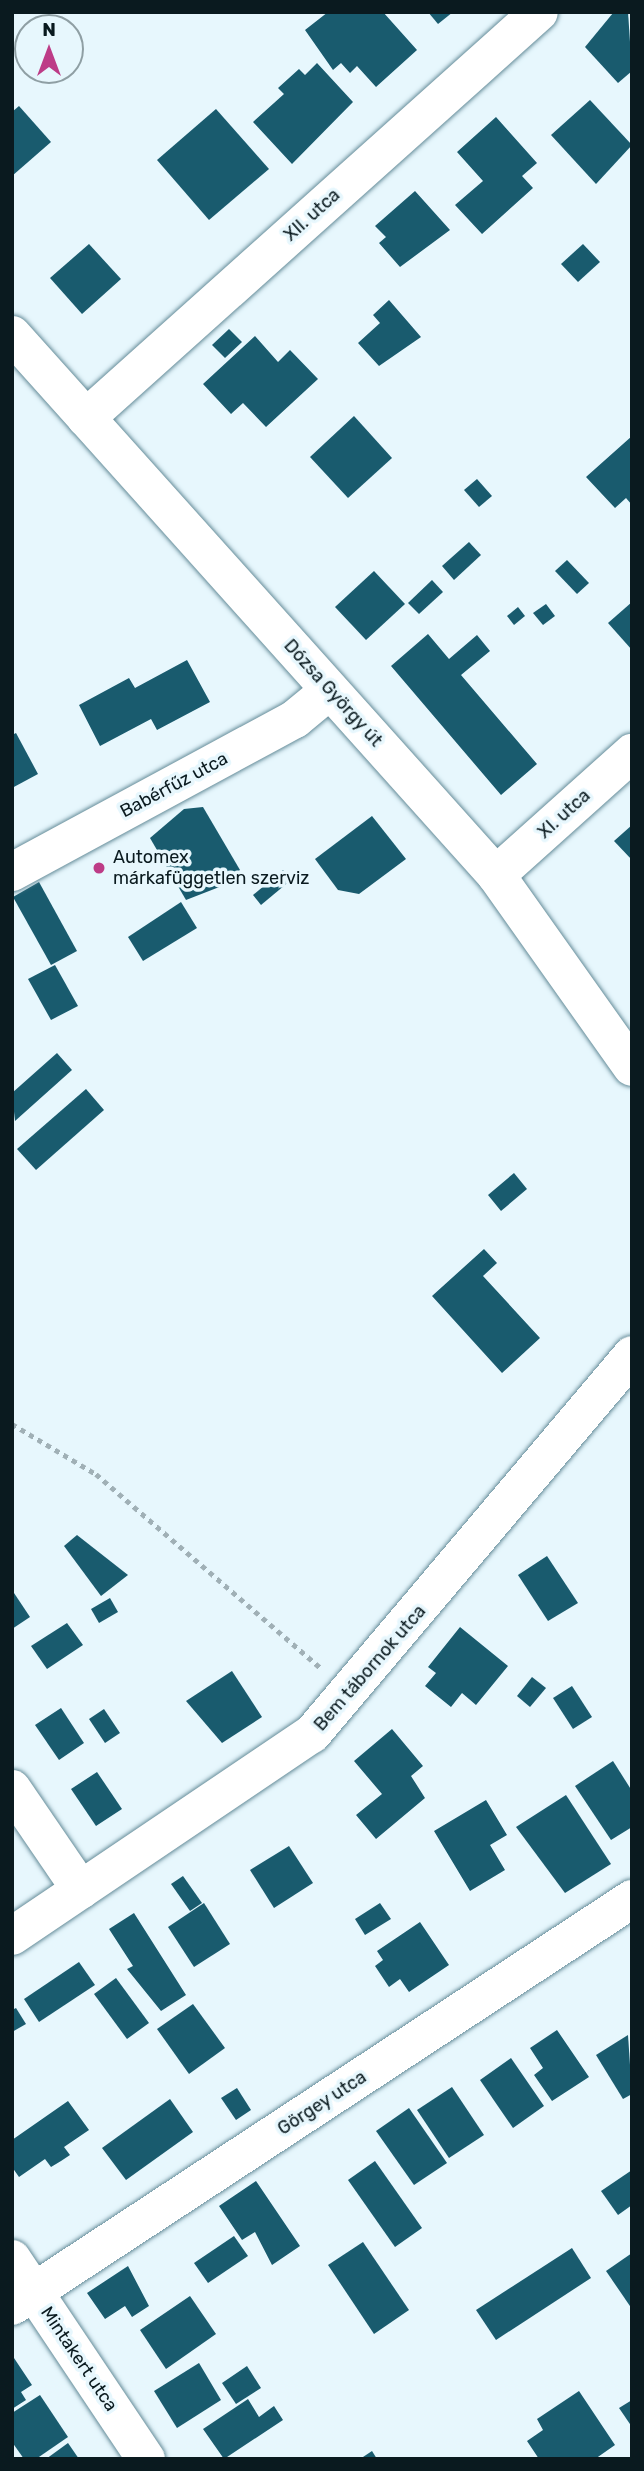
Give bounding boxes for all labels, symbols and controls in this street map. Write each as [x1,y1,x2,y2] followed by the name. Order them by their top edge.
[14,14,84,84] north arrow
[42,18,56,41] text: N
[280,184,344,246] street label: XII. utca
[279,635,387,751] street label: Dózsa György út
[117,748,231,822] street label: Babérfűz utca
[533,785,595,843] street label: XI. utca
[113,847,309,890] place label: Automex márkafüggetlen szerviz
[91,860,107,876] marker: Automex márkafüggetlen szerviz
[309,1601,431,1735] street label: Bem tábornok utca
[273,2066,371,2140] street label: Görgey utca
[36,2303,122,2415] street label: Mintakert utca

